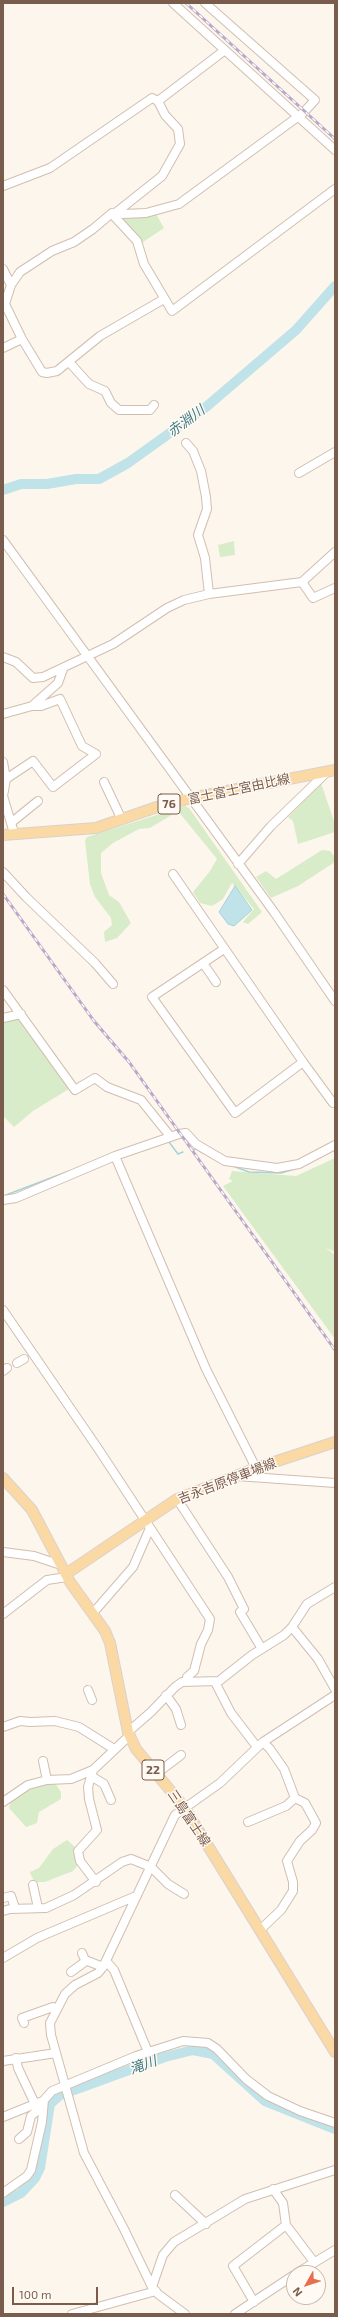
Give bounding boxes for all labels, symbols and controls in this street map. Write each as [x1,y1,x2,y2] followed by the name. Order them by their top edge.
[164,402,208,440] water label: 赤淵川
[187,771,291,807] street label: 富士富士宮由比線
[158,794,180,814] road number: 76
[176,1455,278,1507] street label: 吉永吉原停車場線
[142,1760,164,1780] road number: 22
[164,1787,214,1849] street label: 三島富士線
[127,2052,159,2078] water label: 滝川
[286,2265,326,2305] north arrow
[14,2279,100,2305] scale bar
[290,2285,305,2299] text: N
[19,2287,51,2301] text: 100 m

